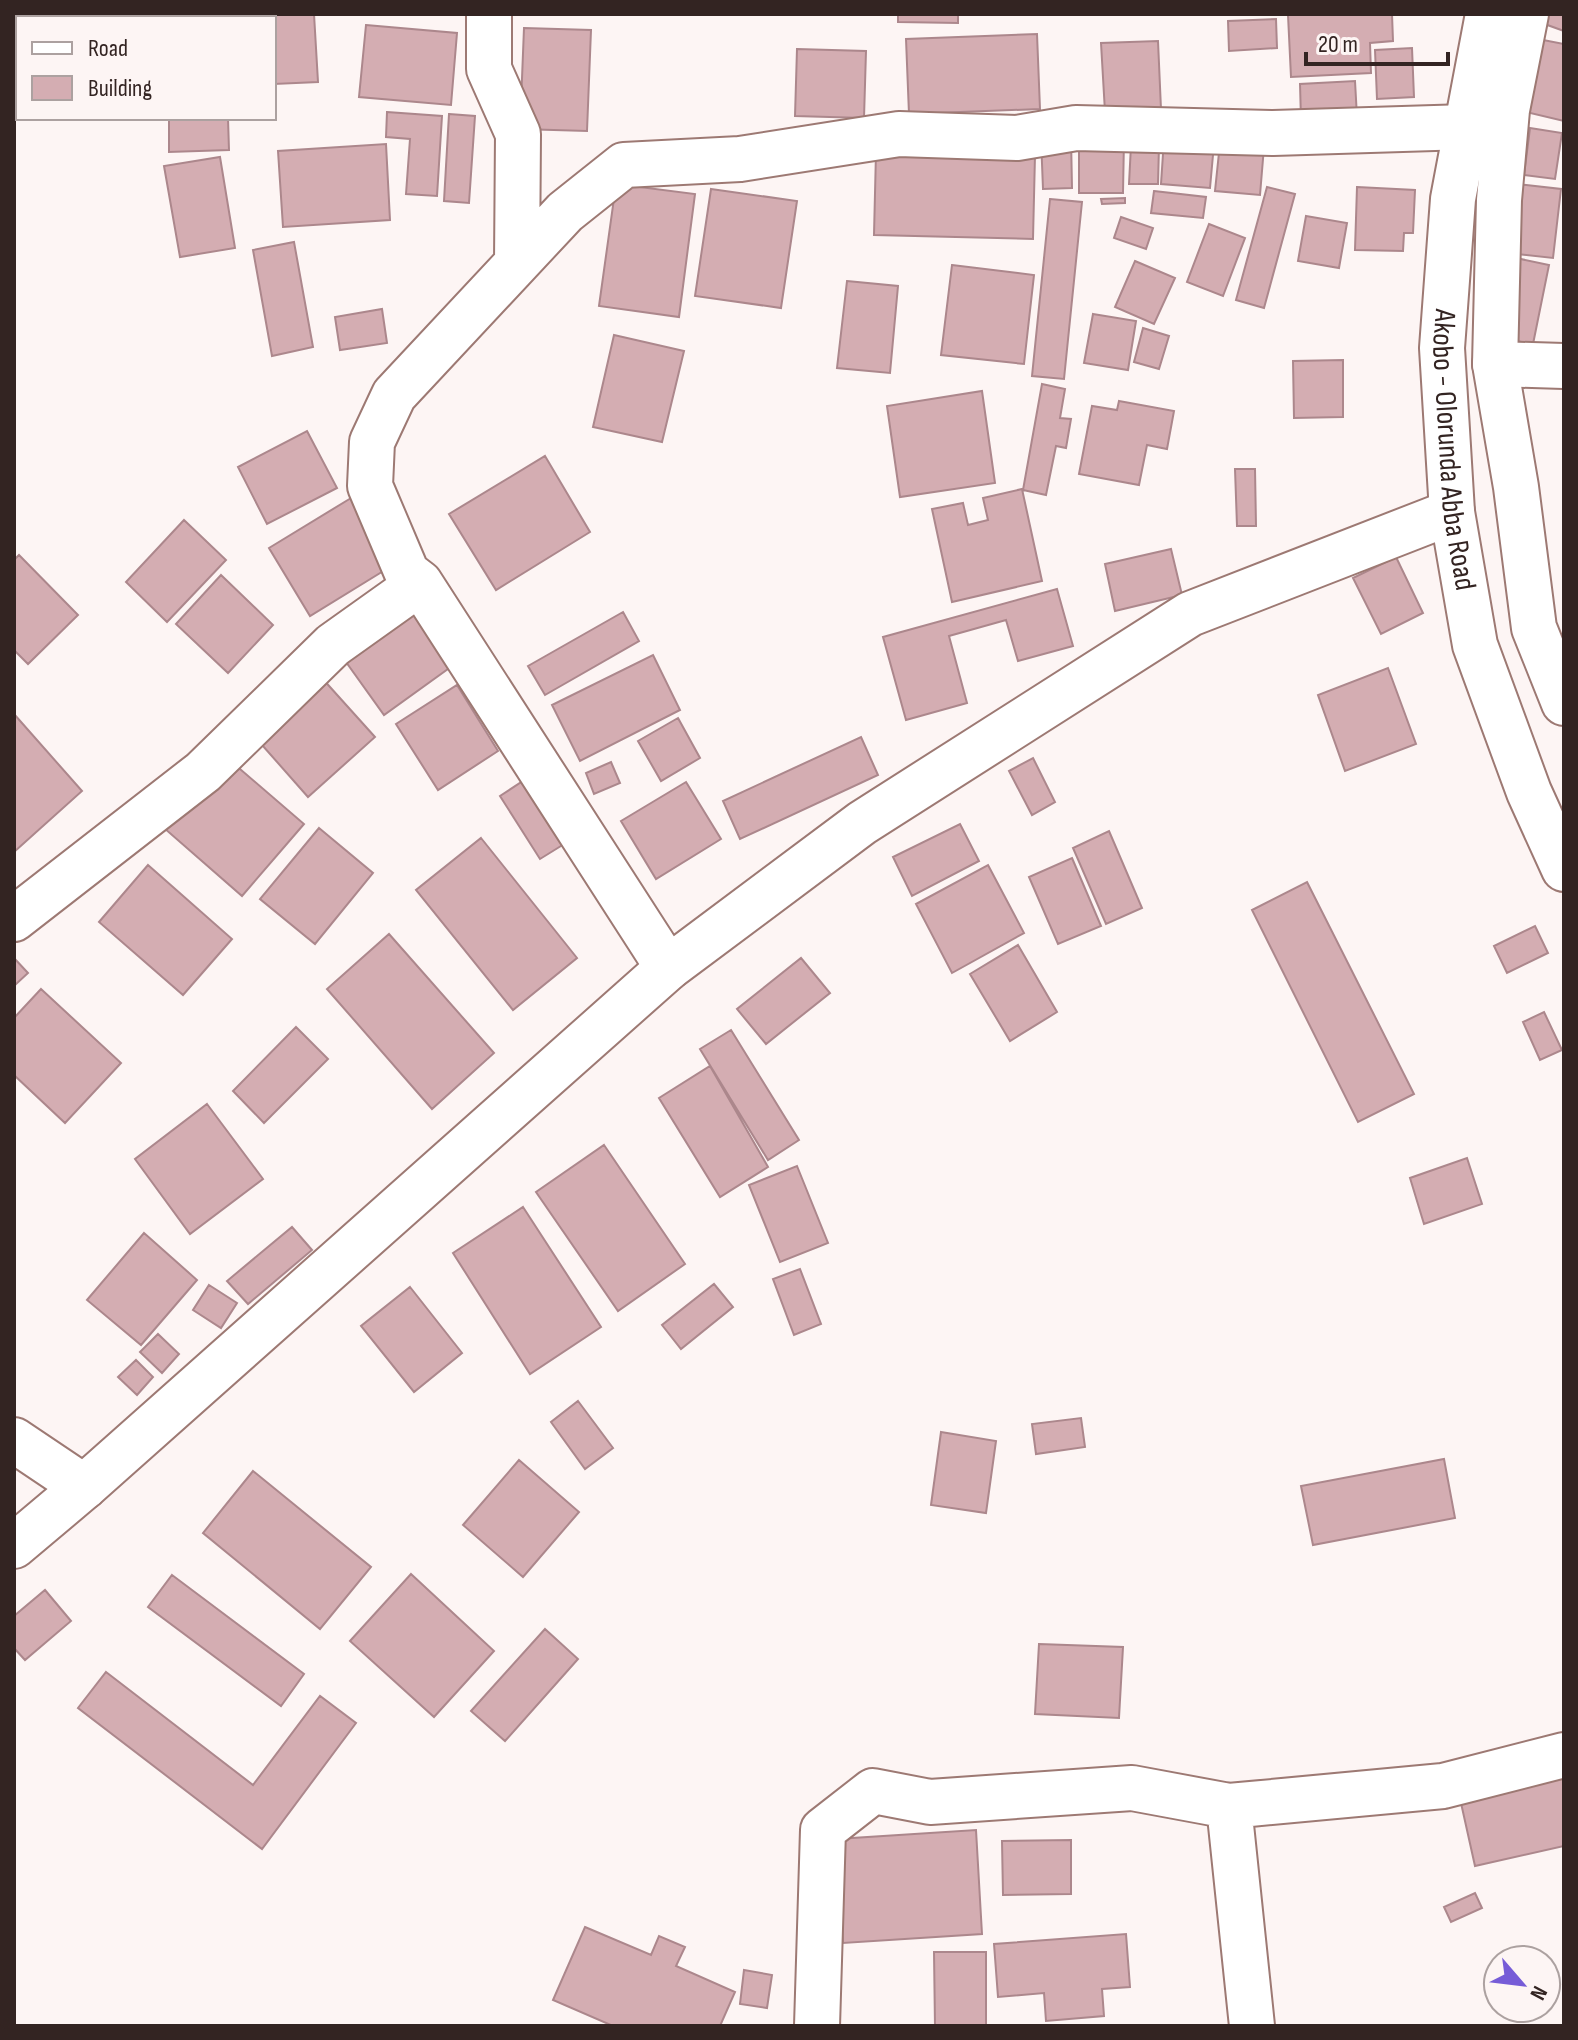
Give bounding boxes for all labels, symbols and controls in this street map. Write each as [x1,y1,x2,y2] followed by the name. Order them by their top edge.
[16,16,276,120] legend
[1306,16,1448,66] scale bar
[1318,30,1358,59] text: 20 m
[88,34,128,63] text: Road
[88,74,152,103] text: Building
[1424,307,1483,593] street label: Akobo - Olorunda Abba Road
[1482,1944,1562,2024] north arrow
[1524,1981,1553,2004] text: N

